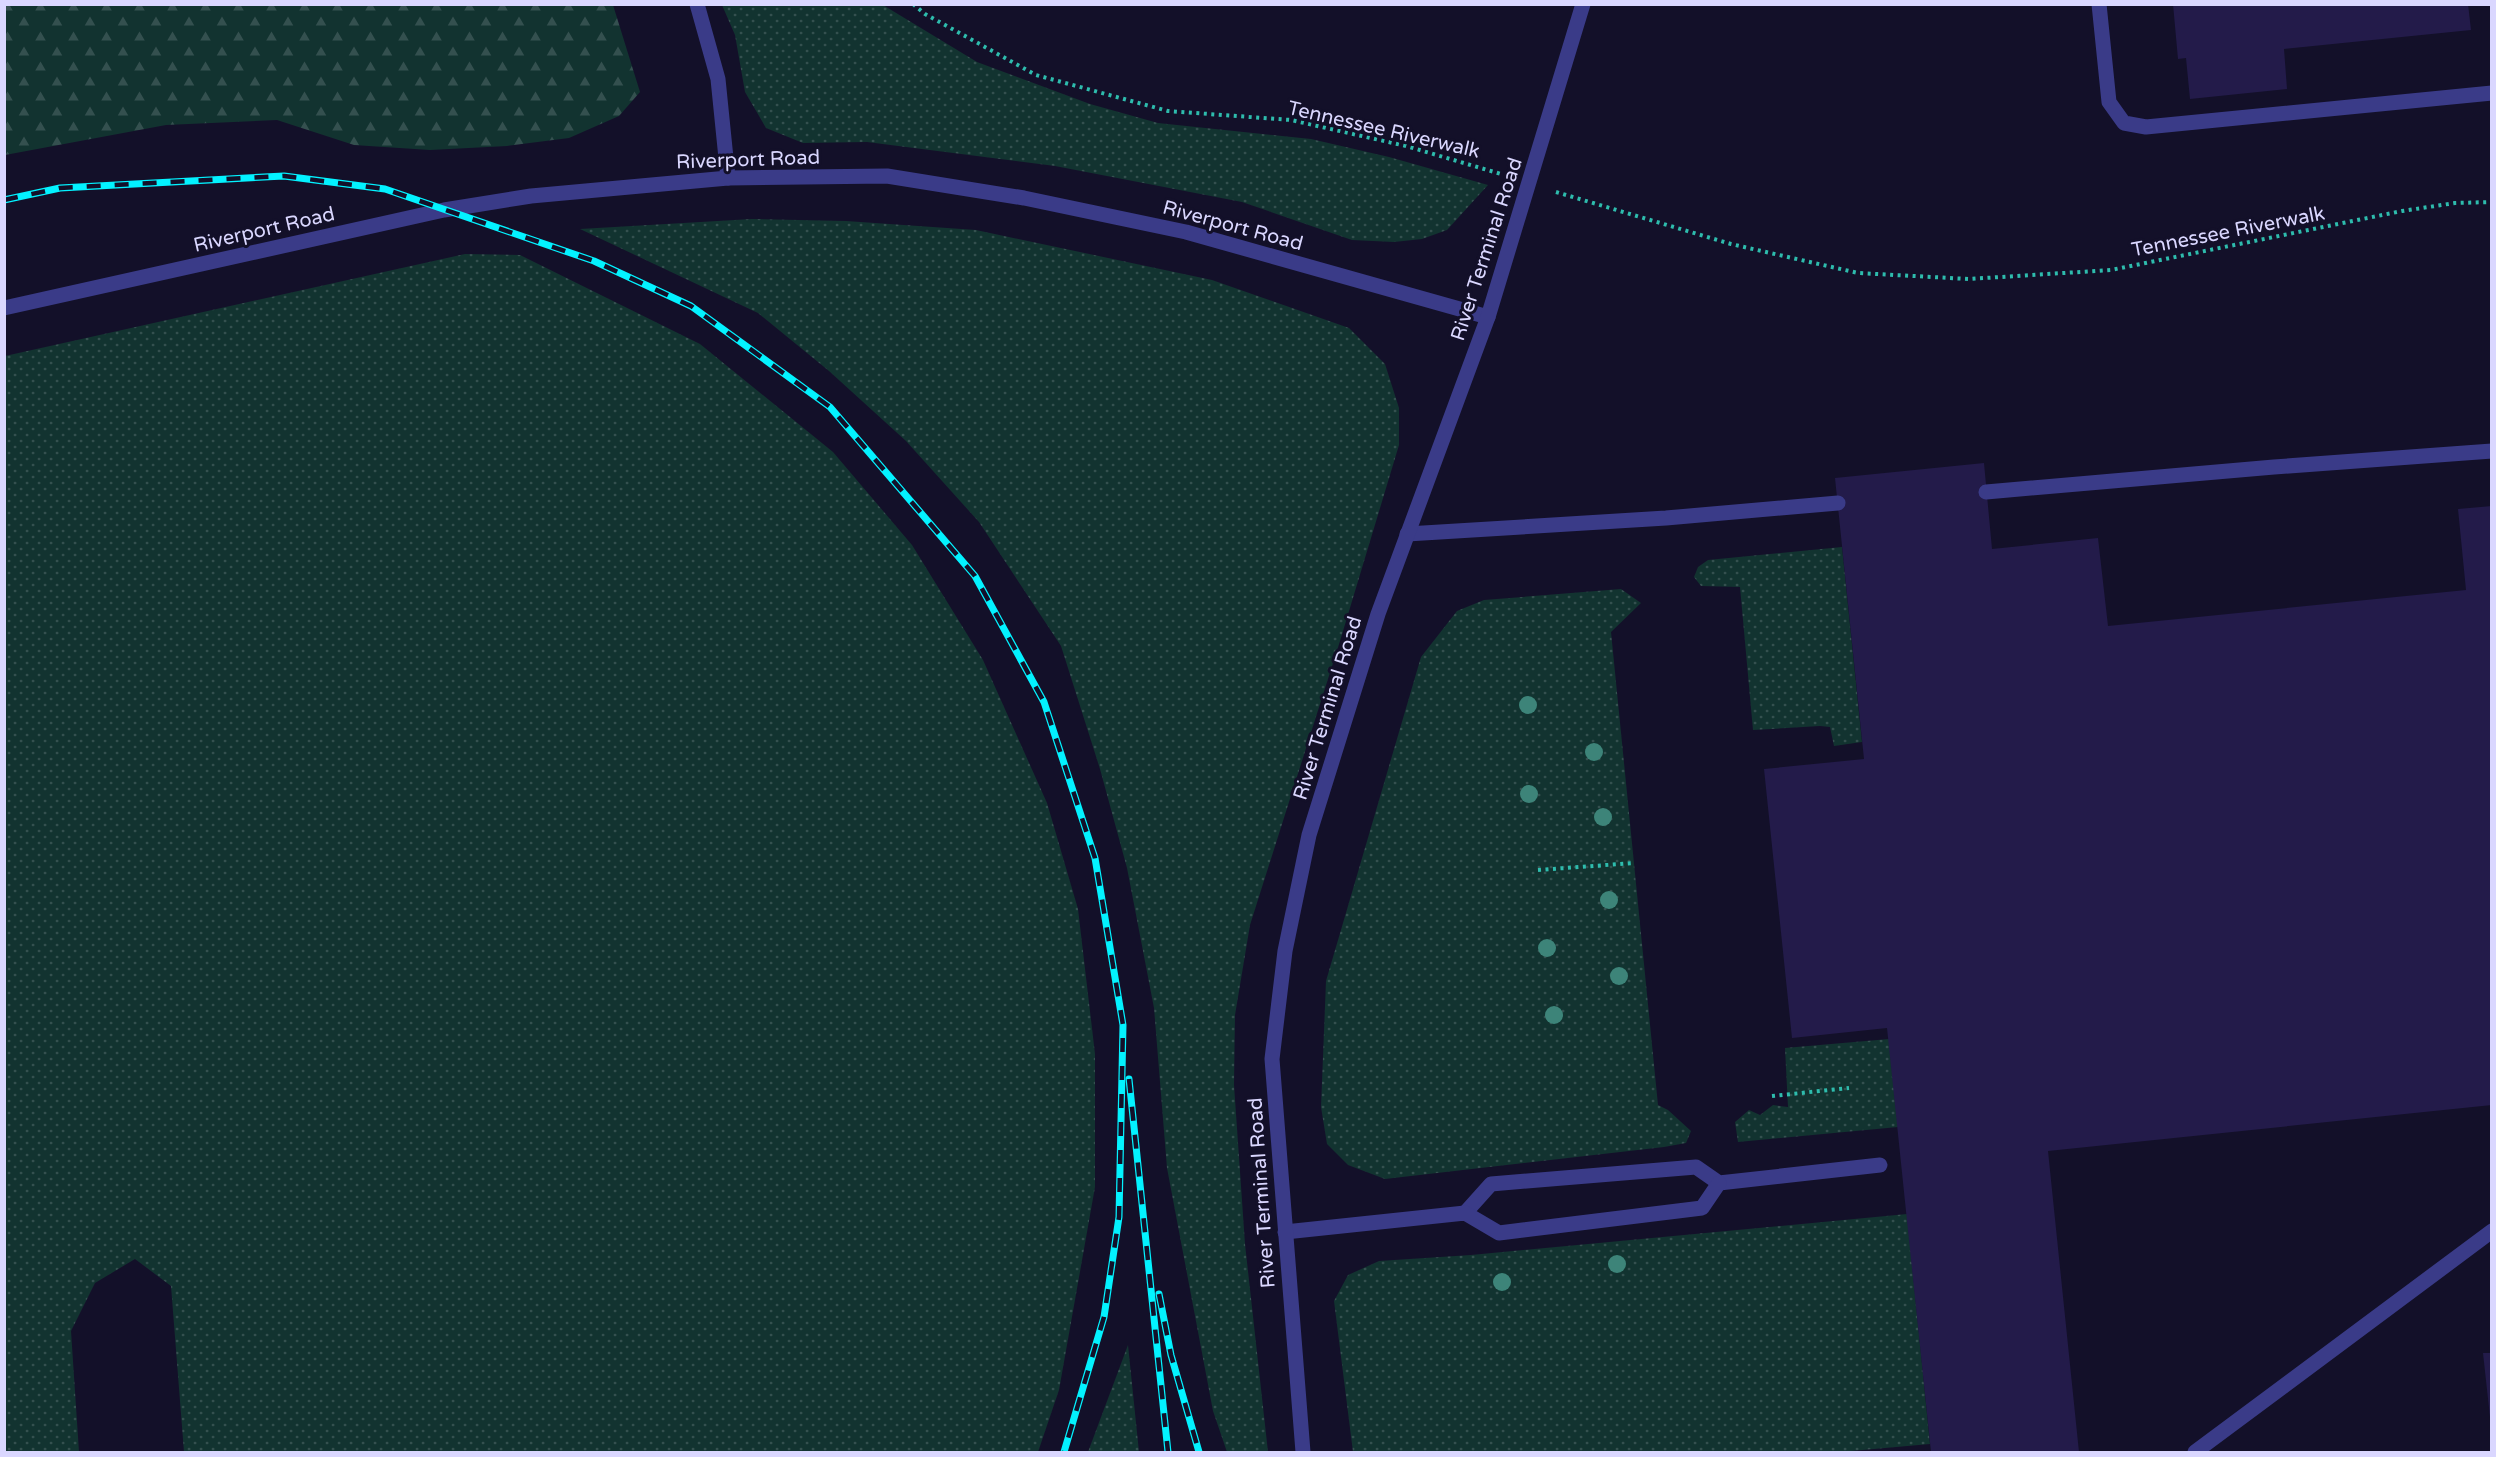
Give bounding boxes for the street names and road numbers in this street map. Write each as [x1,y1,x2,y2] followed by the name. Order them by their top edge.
[1285,96,1482,164] street label: Tennessee Riverwalk
[676,145,821,175] street label: Riverport Road
[1446,155,1528,344] street label: River Terminal Road
[1160,196,1305,256] street label: Riverport Road
[2129,201,2327,263] street label: Tennessee Riverwalk
[191,202,337,258] street label: Riverport Road
[1289,613,1367,803] street label: River Terminal Road
[1243,1097,1281,1289] street label: River Terminal Road

